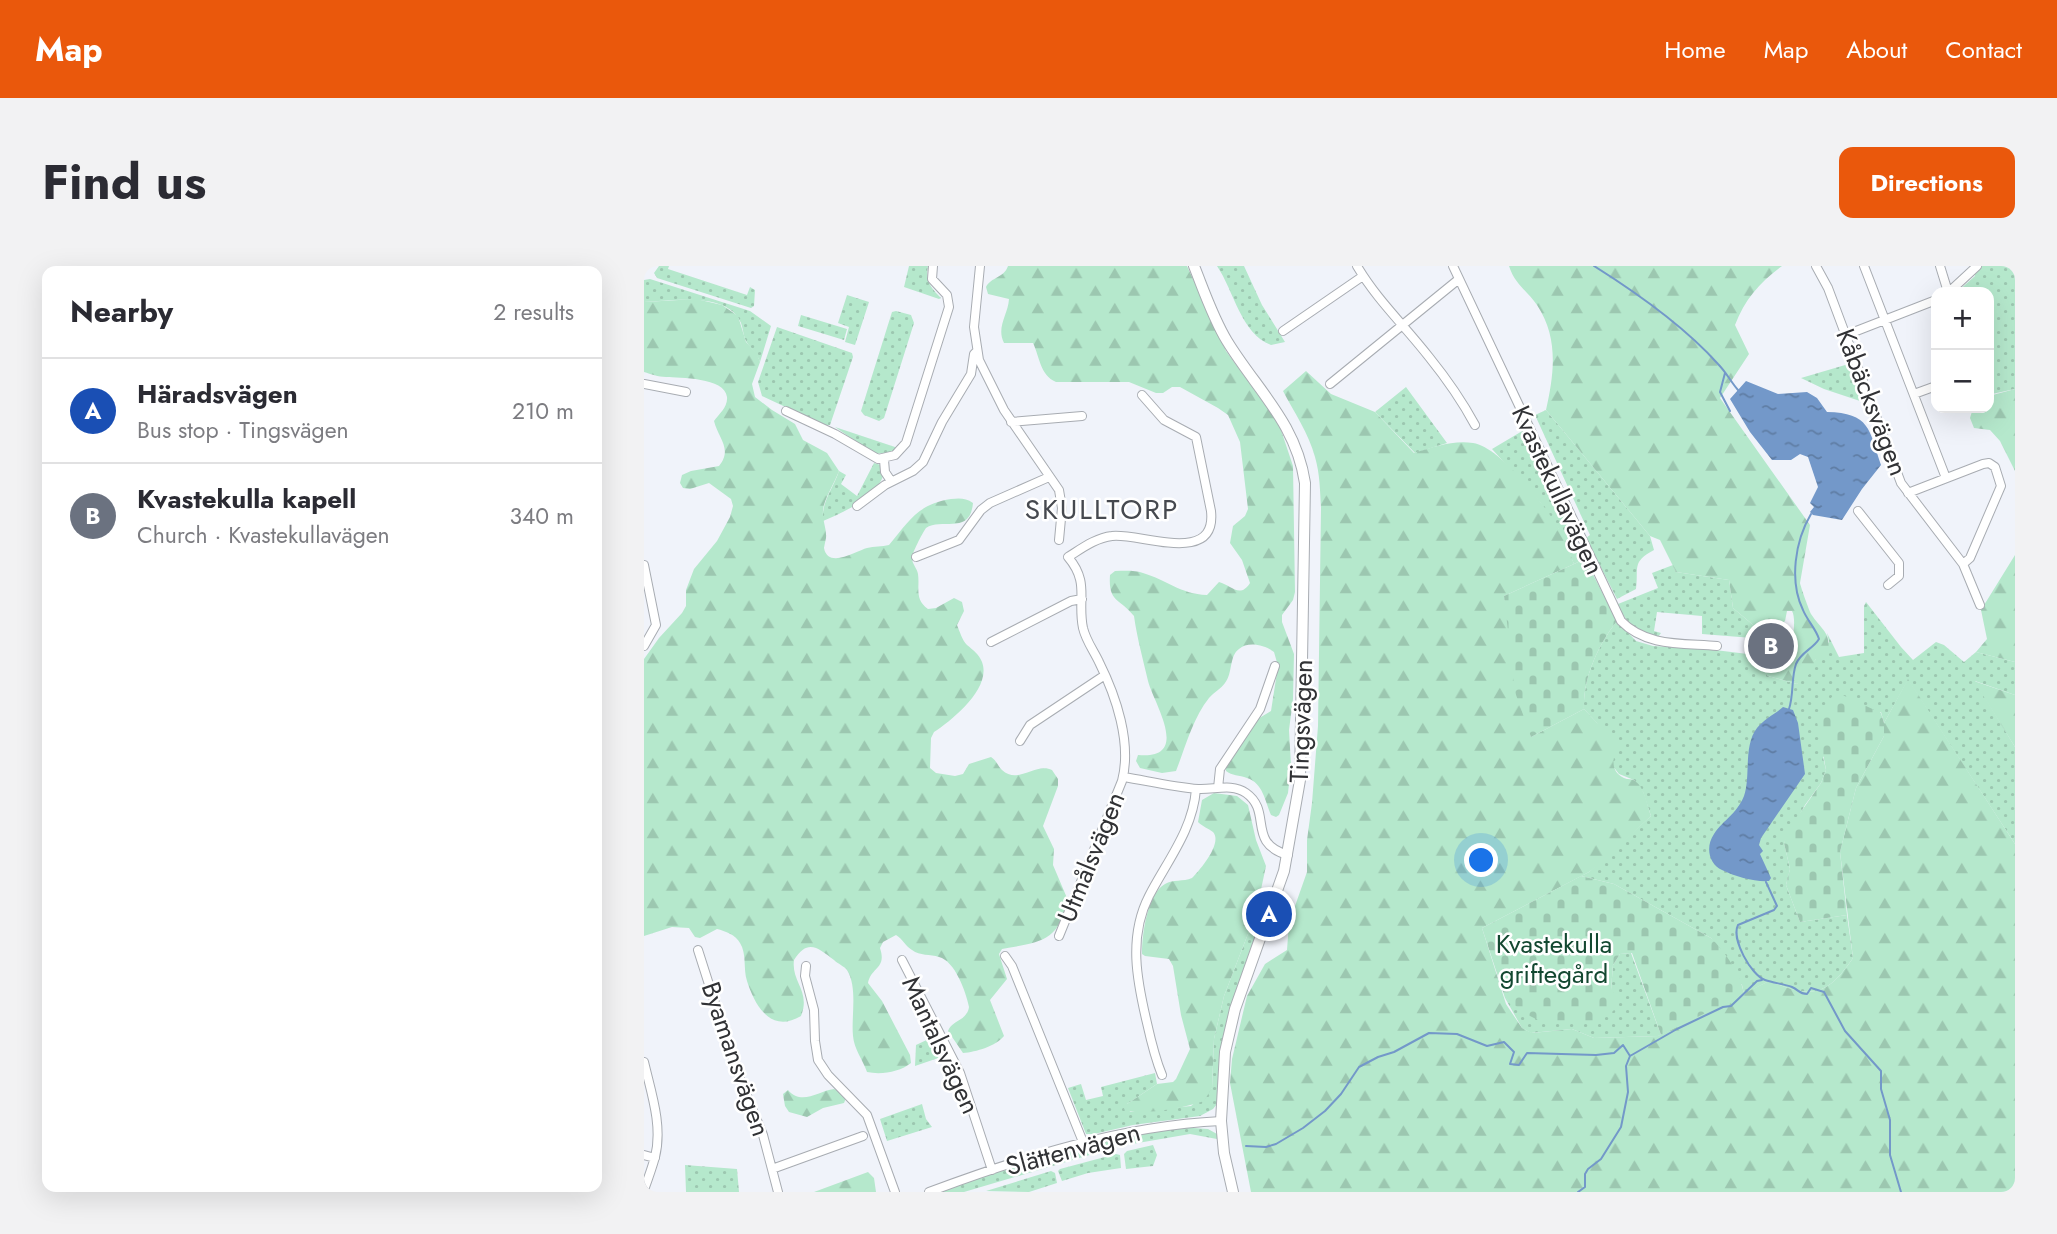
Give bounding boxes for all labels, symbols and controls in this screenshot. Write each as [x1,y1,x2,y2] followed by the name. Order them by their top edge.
[35,26,103,73] text: Map
[1664,32,1726,67] text: Home
[1764,32,1808,67] text: Map
[1846,32,1907,67] text: About
[1945,32,2022,67] text: Contact
[42,147,206,217] text: Find us
[1839,147,2015,218] button: Directions
[1931,287,1994,413] map controls
[1931,287,1994,350] button: +
[70,290,173,333] text: Nearby
[493,295,574,329] text: 2 results
[1827,323,1917,481] street label: Kåbäcksvägen
[1931,350,1994,413] button: −
[137,375,298,413] text: Häradsvägen
[85,394,101,428] text: A
[512,394,574,428] text: 210 m
[1502,399,1614,581] street label: Kvastekullavägen
[137,413,349,447] text: Bus stop · Tingsvägen
[137,480,356,518] text: Kvastekulla kapell
[1025,489,1179,530] district label: SKULLTORP
[85,499,101,533] text: B
[509,499,574,533] text: 340 m
[137,518,390,552] text: Church · Kvastekullavägen
[1748,620,1794,672] pin: B
[1280,659,1322,783] street label: Tingsvägen
[1048,786,1134,928] street label: Utmålsvägen
[1464,843,1498,877] your location
[1246,888,1292,940] pin: A
[1496,925,1612,993] park label: Kvastekulla griftegård
[892,970,990,1120] street label: Mantalsvägen
[692,977,780,1141] street label: Byamansvägen
[1001,1113,1145,1185] street label: Slättenvägen

